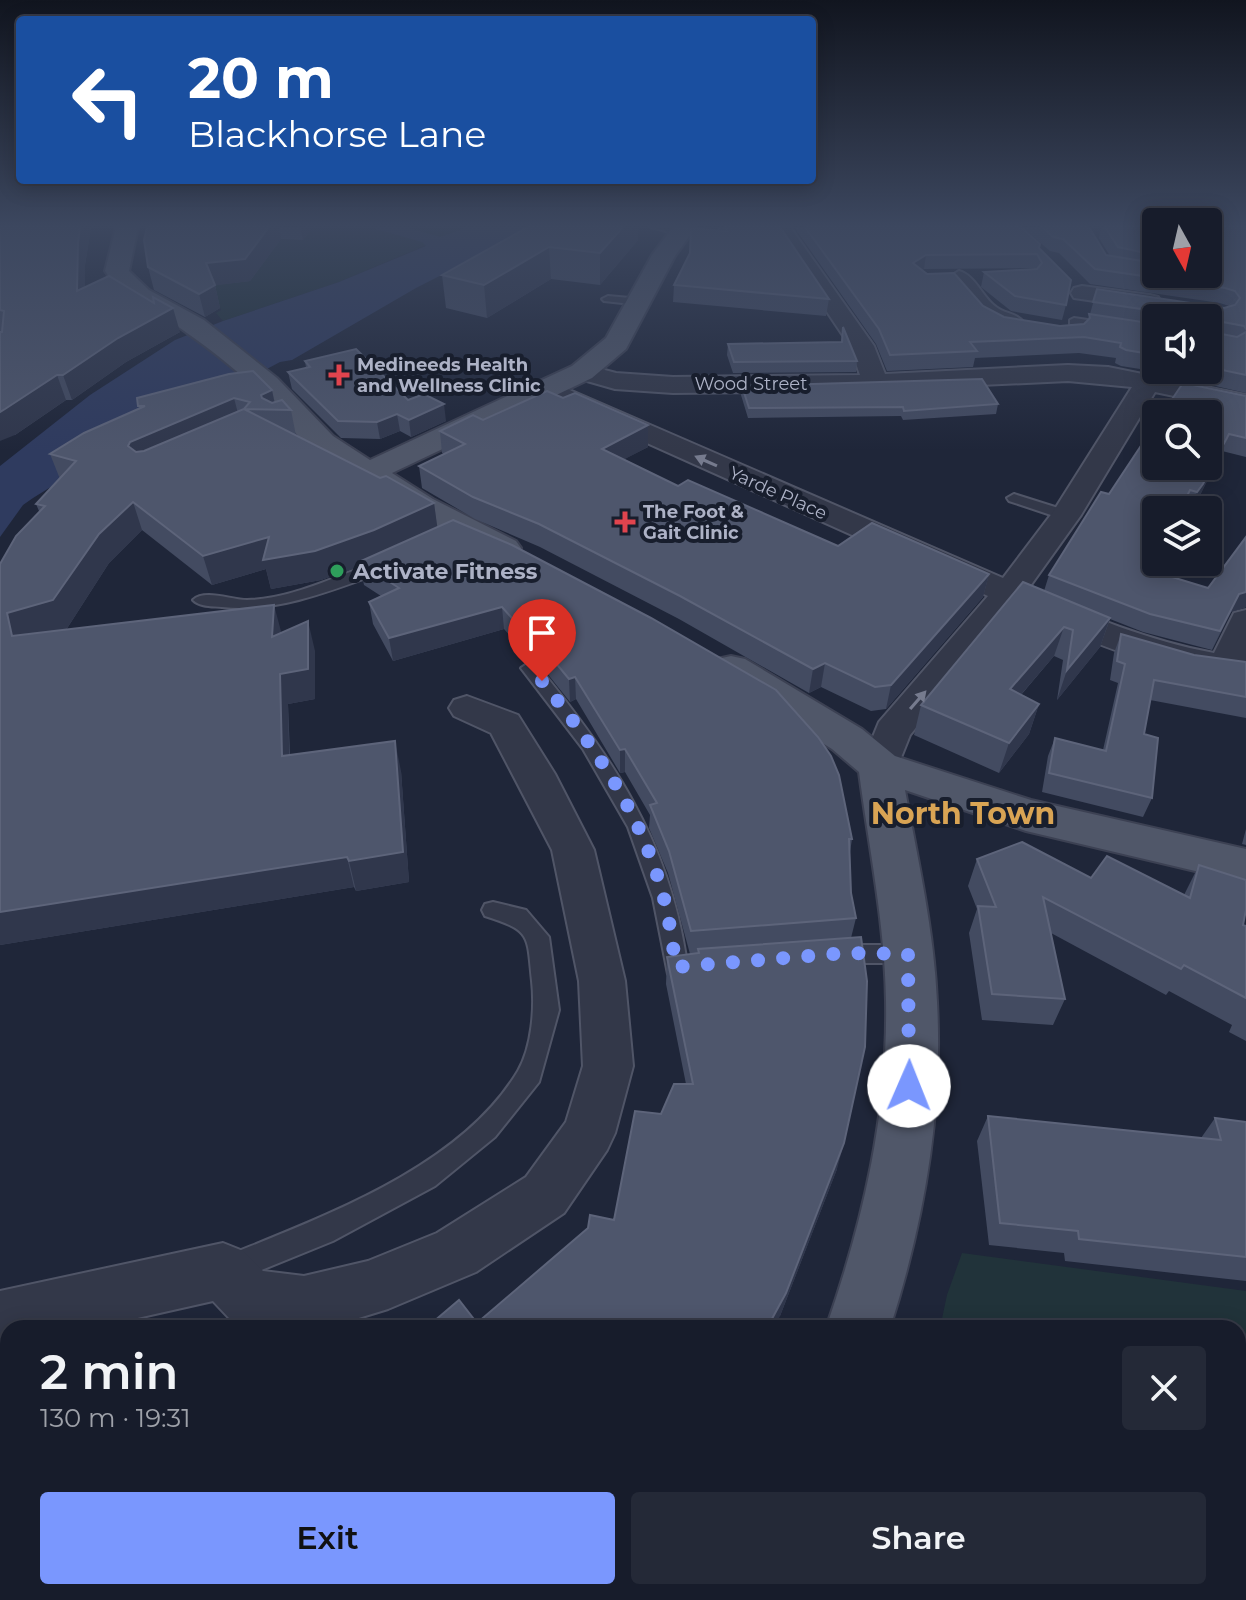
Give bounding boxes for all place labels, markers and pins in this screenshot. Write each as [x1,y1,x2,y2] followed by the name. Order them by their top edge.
[357,354,541,397] place label: Medineeds Health and Wellness Clinic
[328,364,350,386] marker: Medineeds Health and Wellness Clinic
[643,501,744,544] place label: The Foot & Gait Clinic
[614,511,636,533] marker: The Foot & Gait Clinic
[352,558,538,585] place label: Activate Fitness
[328,562,346,580] marker: Activate Fitness
[508,599,576,681] pin

